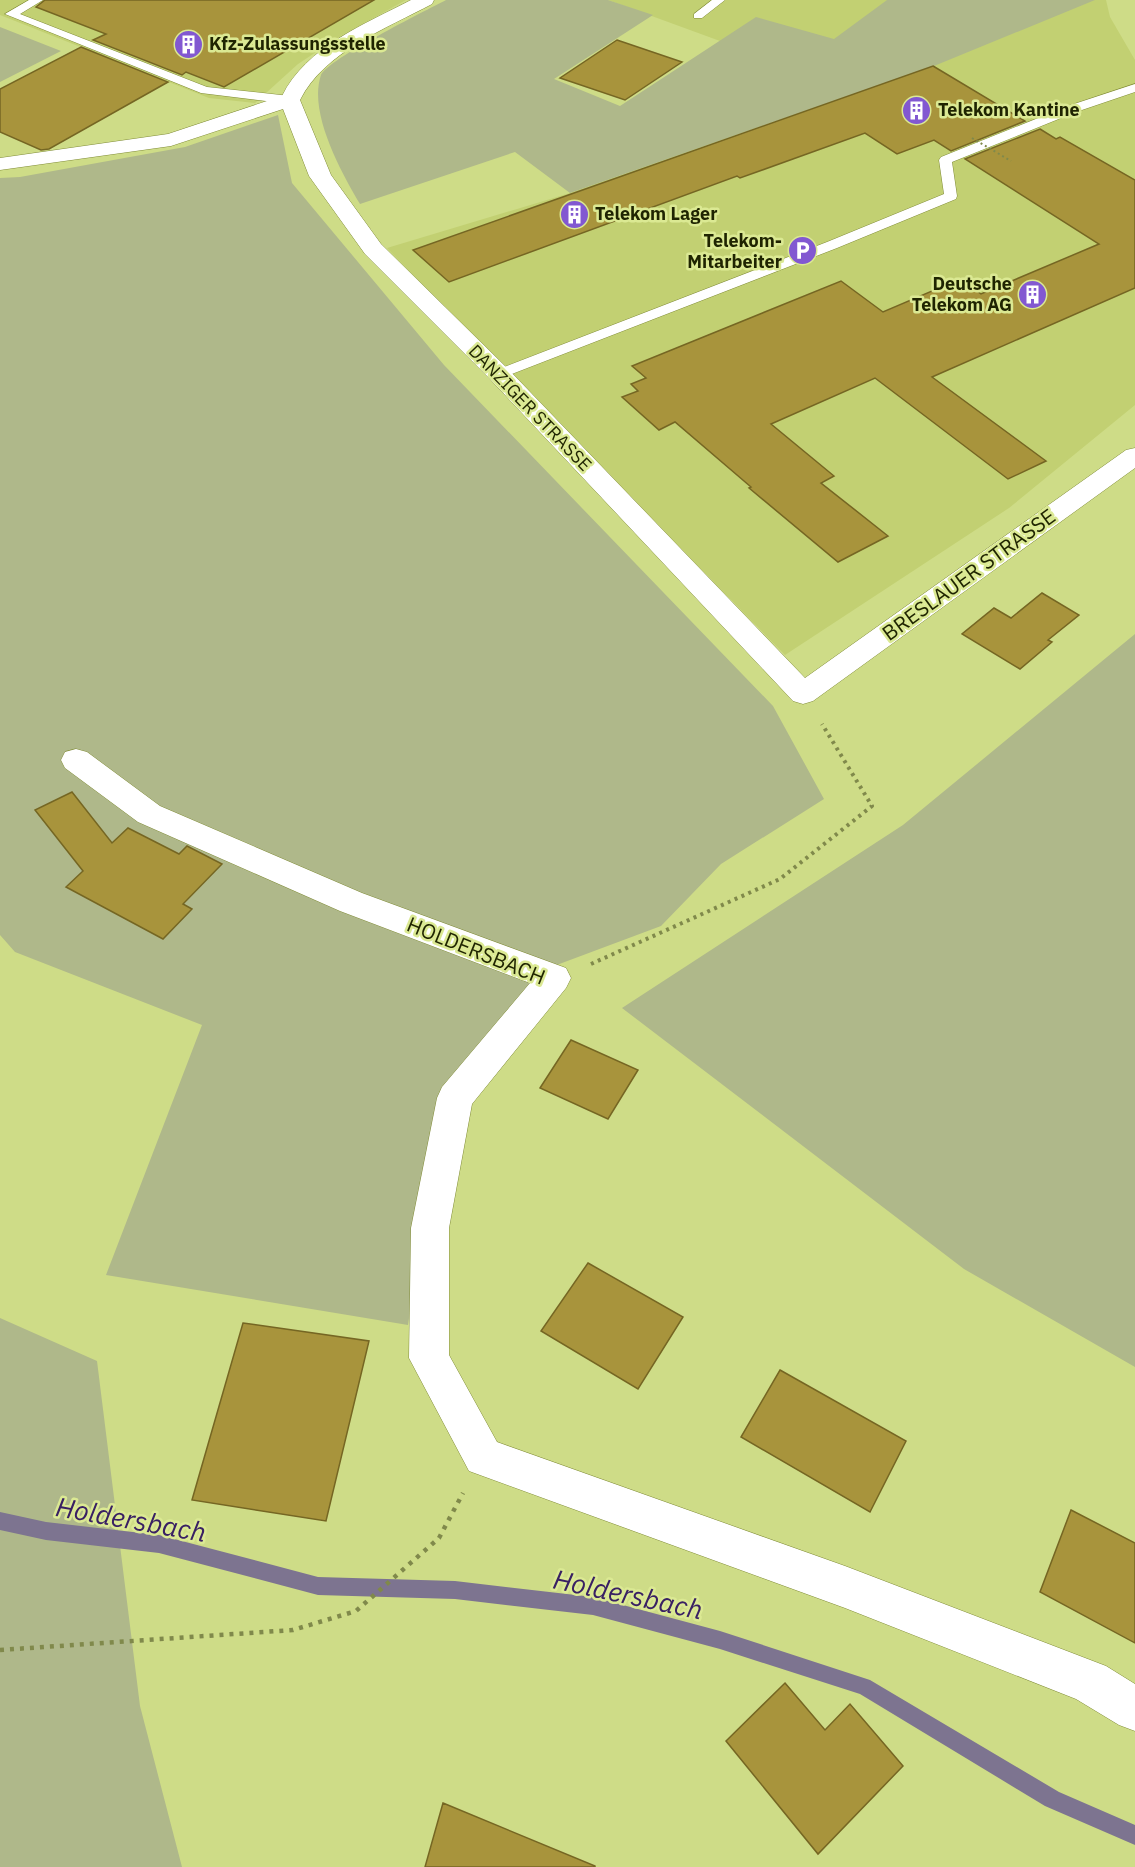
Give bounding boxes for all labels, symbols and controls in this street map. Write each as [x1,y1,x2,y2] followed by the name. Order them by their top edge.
[172,28,204,60] building icon: Kfz-Zulassungsstelle
[209,32,386,55] place label: Kfz-Zulassungsstelle
[901,94,933,126] building icon: Telekom Kantine
[938,98,1080,121] place label: Telekom Kantine
[558,198,590,230] building icon: Telekom Lager
[595,202,718,225] place label: Telekom Lager
[687,229,782,273] place label: Telekom- Mitarbeiter
[787,235,819,267] parking icon: Telekom- Mitarbeiter
[912,272,1012,316] place label: Deutsche Telekom AG
[1017,278,1049,310] building icon: Deutsche Telekom AG
[464,339,597,476] street label: DANZIGER STRASSE
[876,502,1061,647] street label: BRESLAUER STRASSE
[403,910,550,991] street label: HOLDERSBACH
[53,1488,209,1549] water label: Holdersbach
[550,1561,706,1626] water label: Holdersbach

